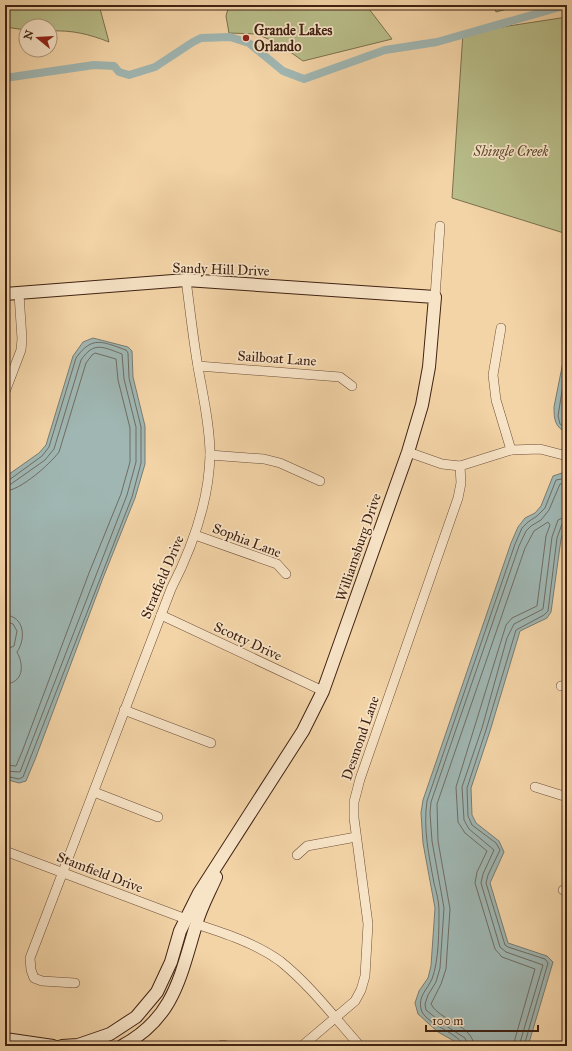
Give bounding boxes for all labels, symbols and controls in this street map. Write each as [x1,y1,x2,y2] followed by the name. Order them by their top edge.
[18,18,58,58] north arrow
[254,22,332,55] place label: Grande Lakes Orlando
[21,28,37,42] text: N
[241,33,251,43] marker: Grande Lakes Orlando
[473,143,549,160] park label: Shingle Creek
[172,259,270,280] street label: Sandy Hill Drive
[237,347,317,370] street label: Sailboat Lane
[332,491,385,603] street label: Williamsburg Drive
[210,520,284,561] street label: Sophia Lane
[137,533,188,622] street label: Stratfield Drive
[211,618,285,665] street label: Scotty Drive
[338,694,383,783] street label: Desmond Lane
[54,848,145,897] street label: Stamfield Drive
[426,1007,538,1033] scale bar
[432,1014,463,1028] text: 100 m

